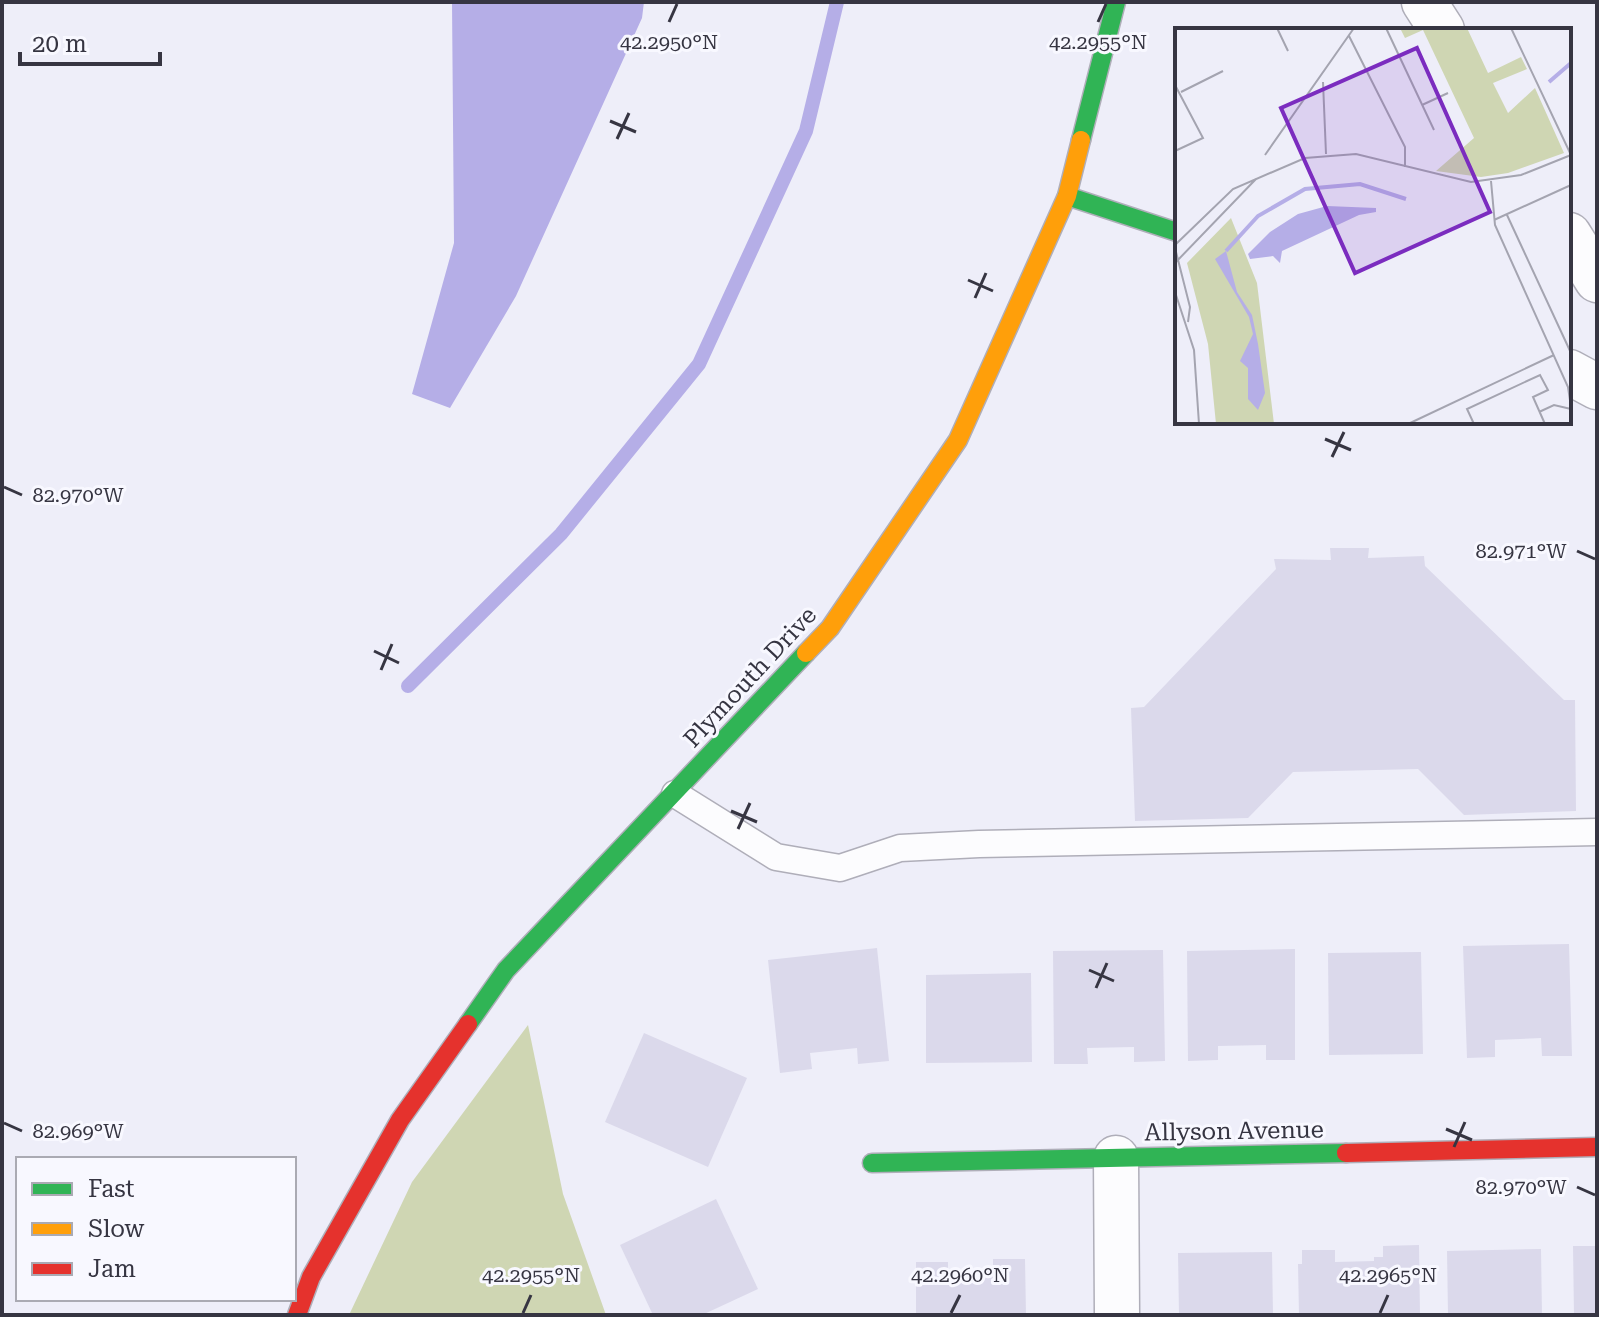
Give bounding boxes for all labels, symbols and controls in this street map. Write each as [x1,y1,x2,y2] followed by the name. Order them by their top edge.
[20,16,160,66] scale bar
[1175,28,1571,424] inset map
[32,30,87,58] text: 20 m
[620,30,718,54] text: 42.2950°N
[1049,30,1147,54] text: 42.2955°N
[32,483,124,507] text: 82.970°W
[1475,539,1567,563] text: 82.971°W
[678,601,822,753] street label: Plymouth Drive
[1144,1115,1324,1147] street label: Allyson Avenue
[32,1119,124,1143] text: 82.969°W
[16,1157,296,1301] legend
[88,1175,135,1203] text: Fast
[1475,1175,1567,1199] text: 82.970°W
[88,1215,145,1243] text: Slow
[88,1255,136,1283] text: Jam
[482,1263,580,1287] text: 42.2955°N
[911,1263,1009,1287] text: 42.2960°N
[1339,1263,1437,1287] text: 42.2965°N

